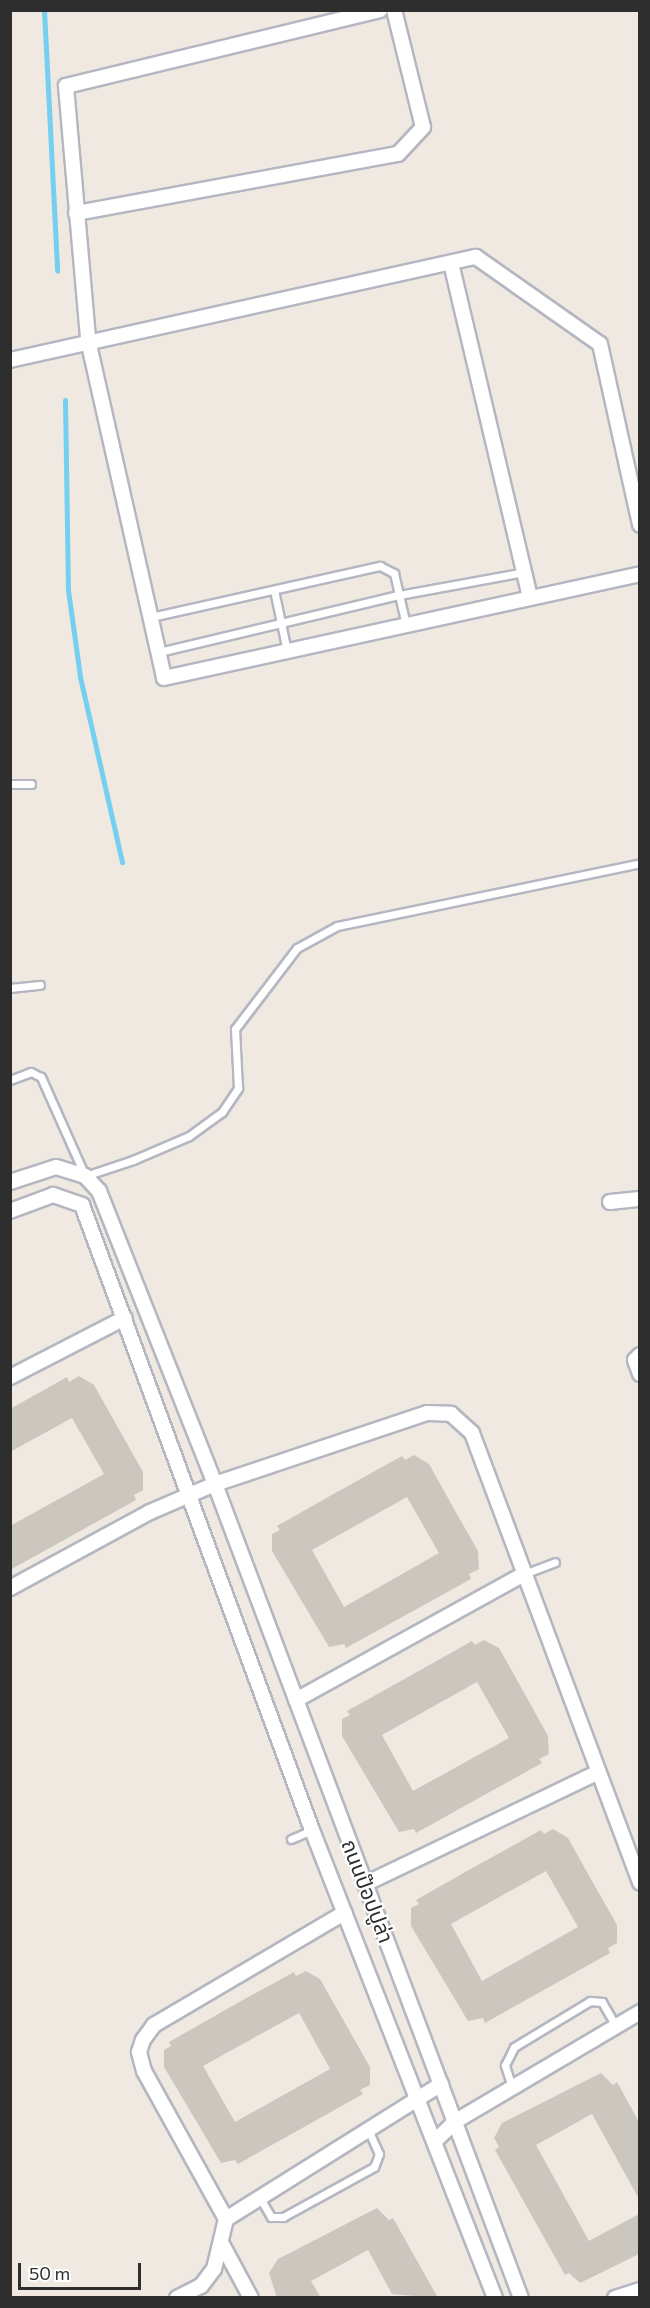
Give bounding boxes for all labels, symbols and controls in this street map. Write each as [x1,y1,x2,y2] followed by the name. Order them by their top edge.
[337,1836,399,1946] street label: ถนนป๊อปปูล่า
[21,2251,144,2289] scale bar
[29,2262,70,2284] text: 50 m

